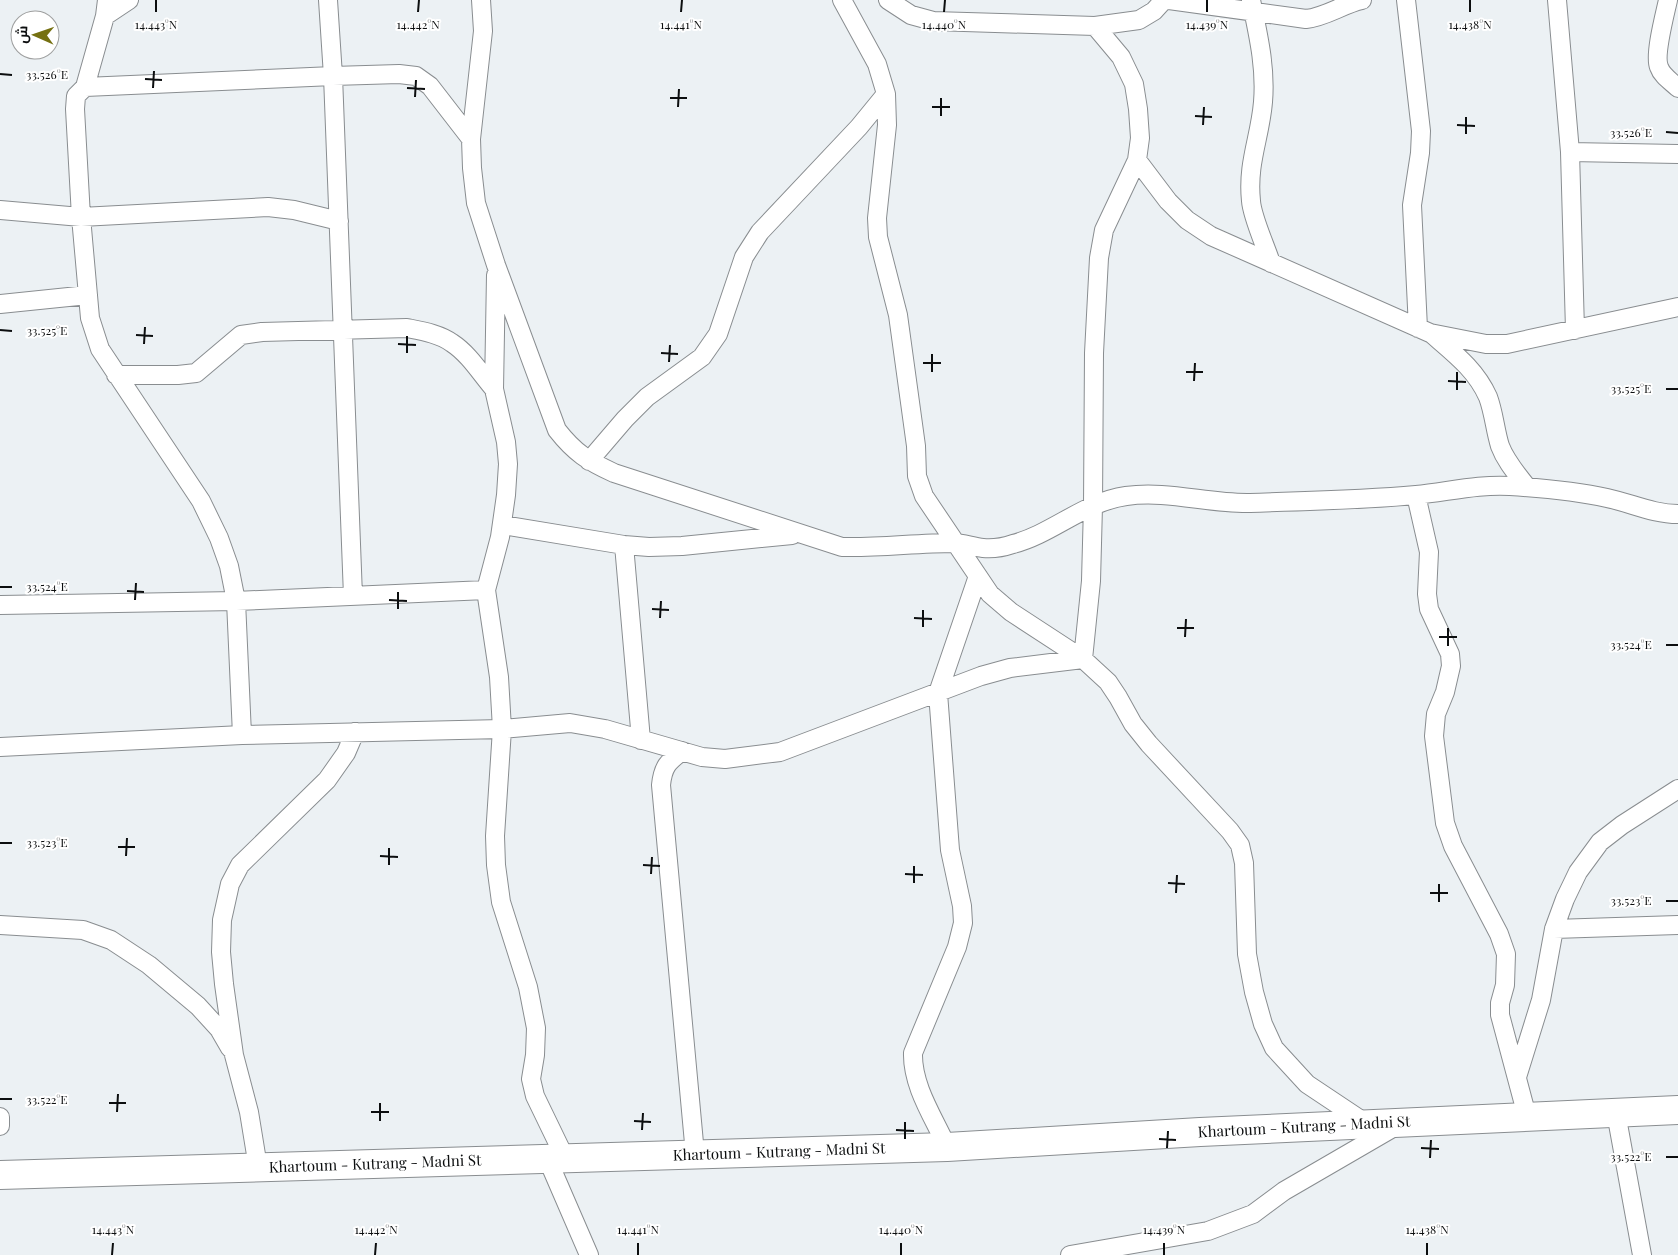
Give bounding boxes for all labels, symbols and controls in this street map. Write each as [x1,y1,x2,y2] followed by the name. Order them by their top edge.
[10,10,60,60] north arrow
[135,16,178,32] text: 14.443°N
[396,16,440,32] text: 14.442°N
[660,16,703,32] text: 14.441°N
[922,16,967,32] text: 14.440°N
[1186,16,1229,32] text: 14.439°N
[1448,16,1492,32] text: 14.438°N
[12,25,31,44] text: ش
[26,66,68,82] text: 33.526°E
[1610,124,1652,140] text: 33.526°E
[27,322,67,338] text: 33.525°E
[1611,380,1651,396] text: 33.525°E
[26,578,68,594] text: 33.524°E
[1610,636,1652,652] text: 33.524°E
[27,834,67,850] text: 33.523°E
[1611,892,1651,908] text: 33.523°E
[26,1091,68,1107] text: 33.522°E
[1197,1110,1411,1142] street label: Khartoum - Kutrang - Madni St
[672,1137,886,1165] street label: Khartoum - Kutrang - Madni St
[1610,1148,1652,1164] text: 33.522°E
[268,1149,482,1177] street label: Khartoum - Kutrang - Madni St
[92,1221,135,1237] text: 14.443°N
[354,1221,398,1237] text: 14.442°N
[617,1221,660,1237] text: 14.441°N
[879,1221,924,1237] text: 14.440°N
[1143,1221,1186,1237] text: 14.439°N
[1405,1221,1449,1237] text: 14.438°N

